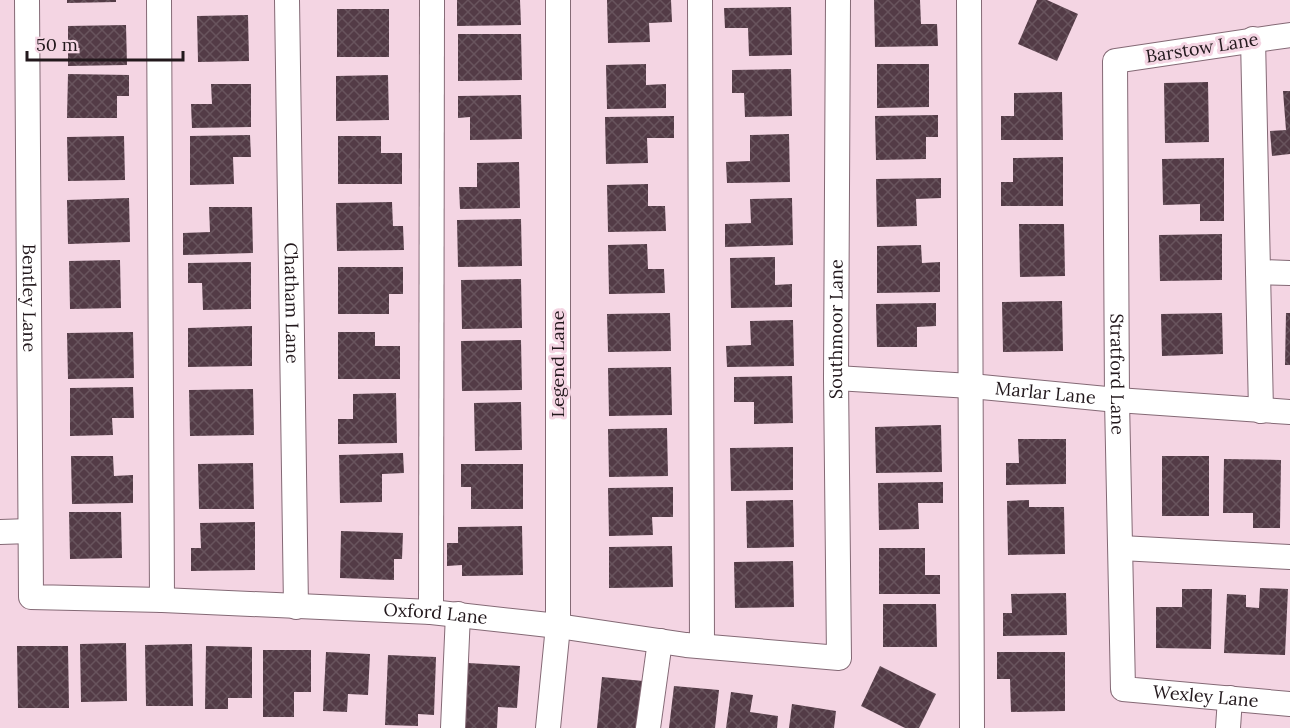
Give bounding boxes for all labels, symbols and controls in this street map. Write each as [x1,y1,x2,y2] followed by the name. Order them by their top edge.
[27,24,183,62] scale bar
[1144,27,1260,68] street label: Barstow Lane
[36,33,78,56] text: 50 m
[280,242,304,364] street label: Chatham Lane
[18,244,41,352] street label: Bentley Lane
[824,259,848,399] street label: Southmoor Lane
[546,310,569,417] street label: Legend Lane
[1105,313,1130,435] street label: Stratford Lane
[994,376,1097,409] street label: Marlar Lane
[383,598,489,629] street label: Oxford Lane
[1152,680,1260,712] street label: Wexley Lane

